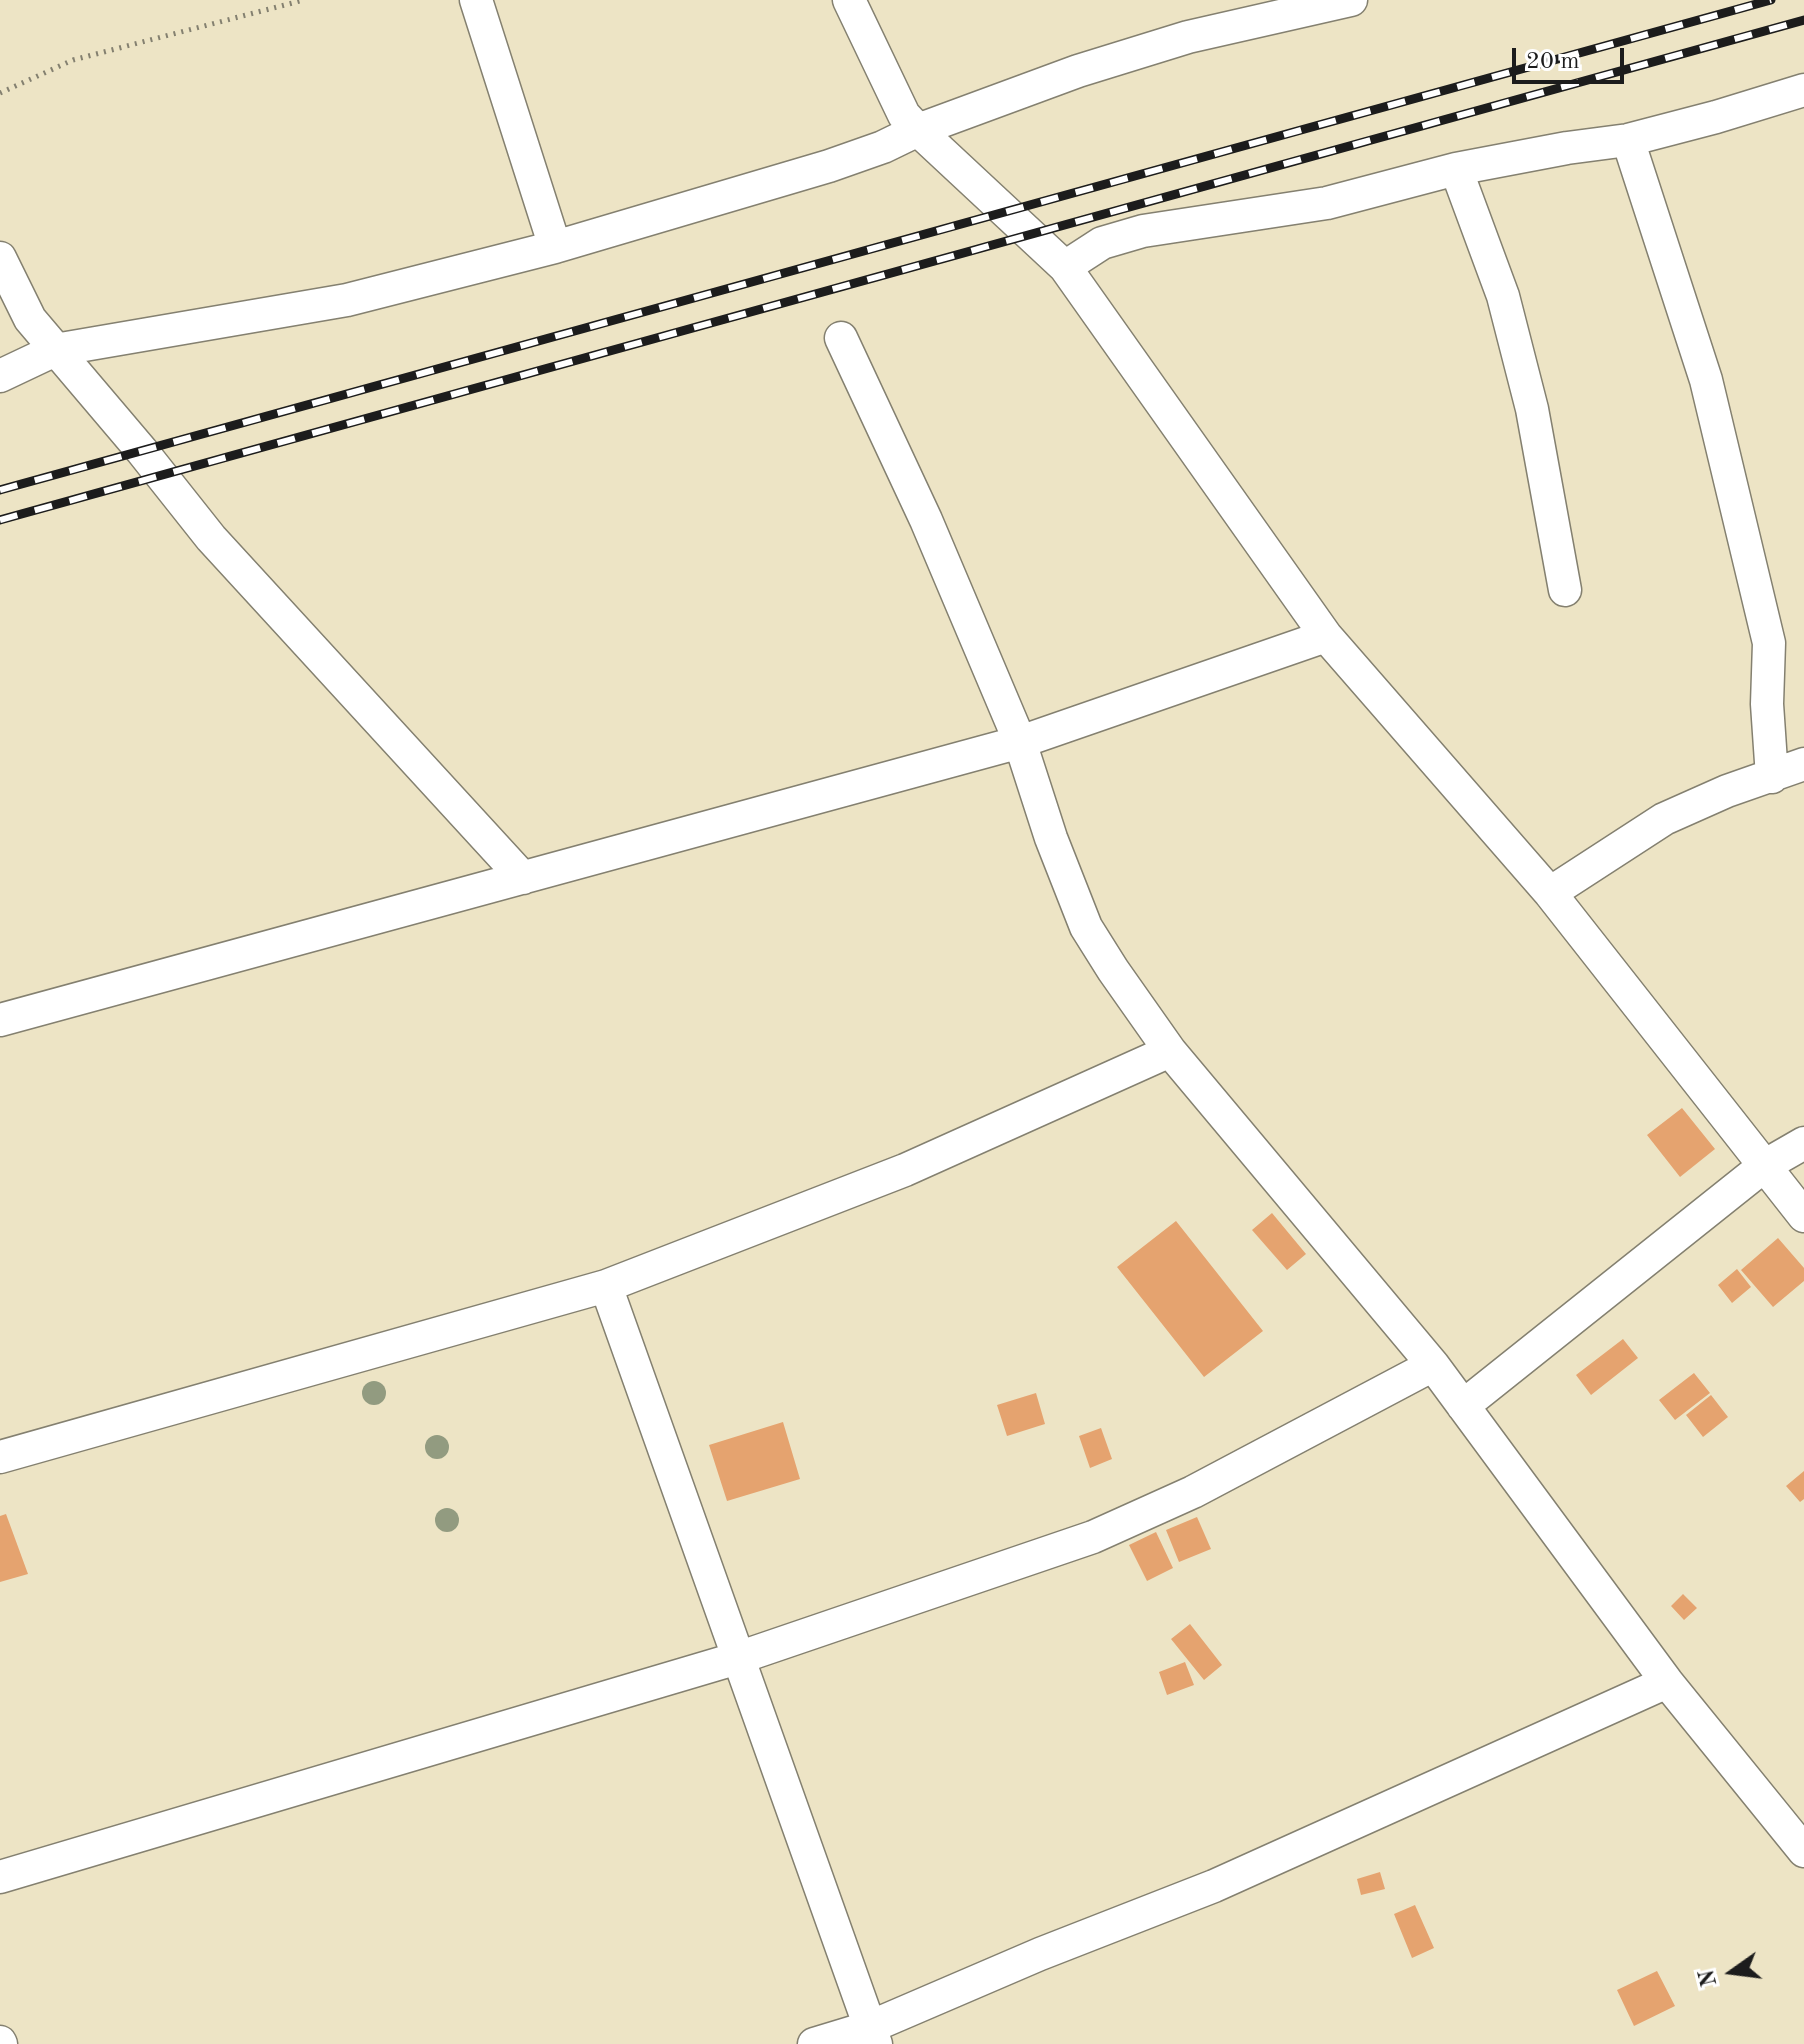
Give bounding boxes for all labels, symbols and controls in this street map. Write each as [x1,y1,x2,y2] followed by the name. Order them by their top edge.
[1516,32,1628,82] scale bar
[1526,50,1580,74] text: 20 m
[1692,1932,1772,2012] north arrow
[1696,1967,1721,1989] text: N

